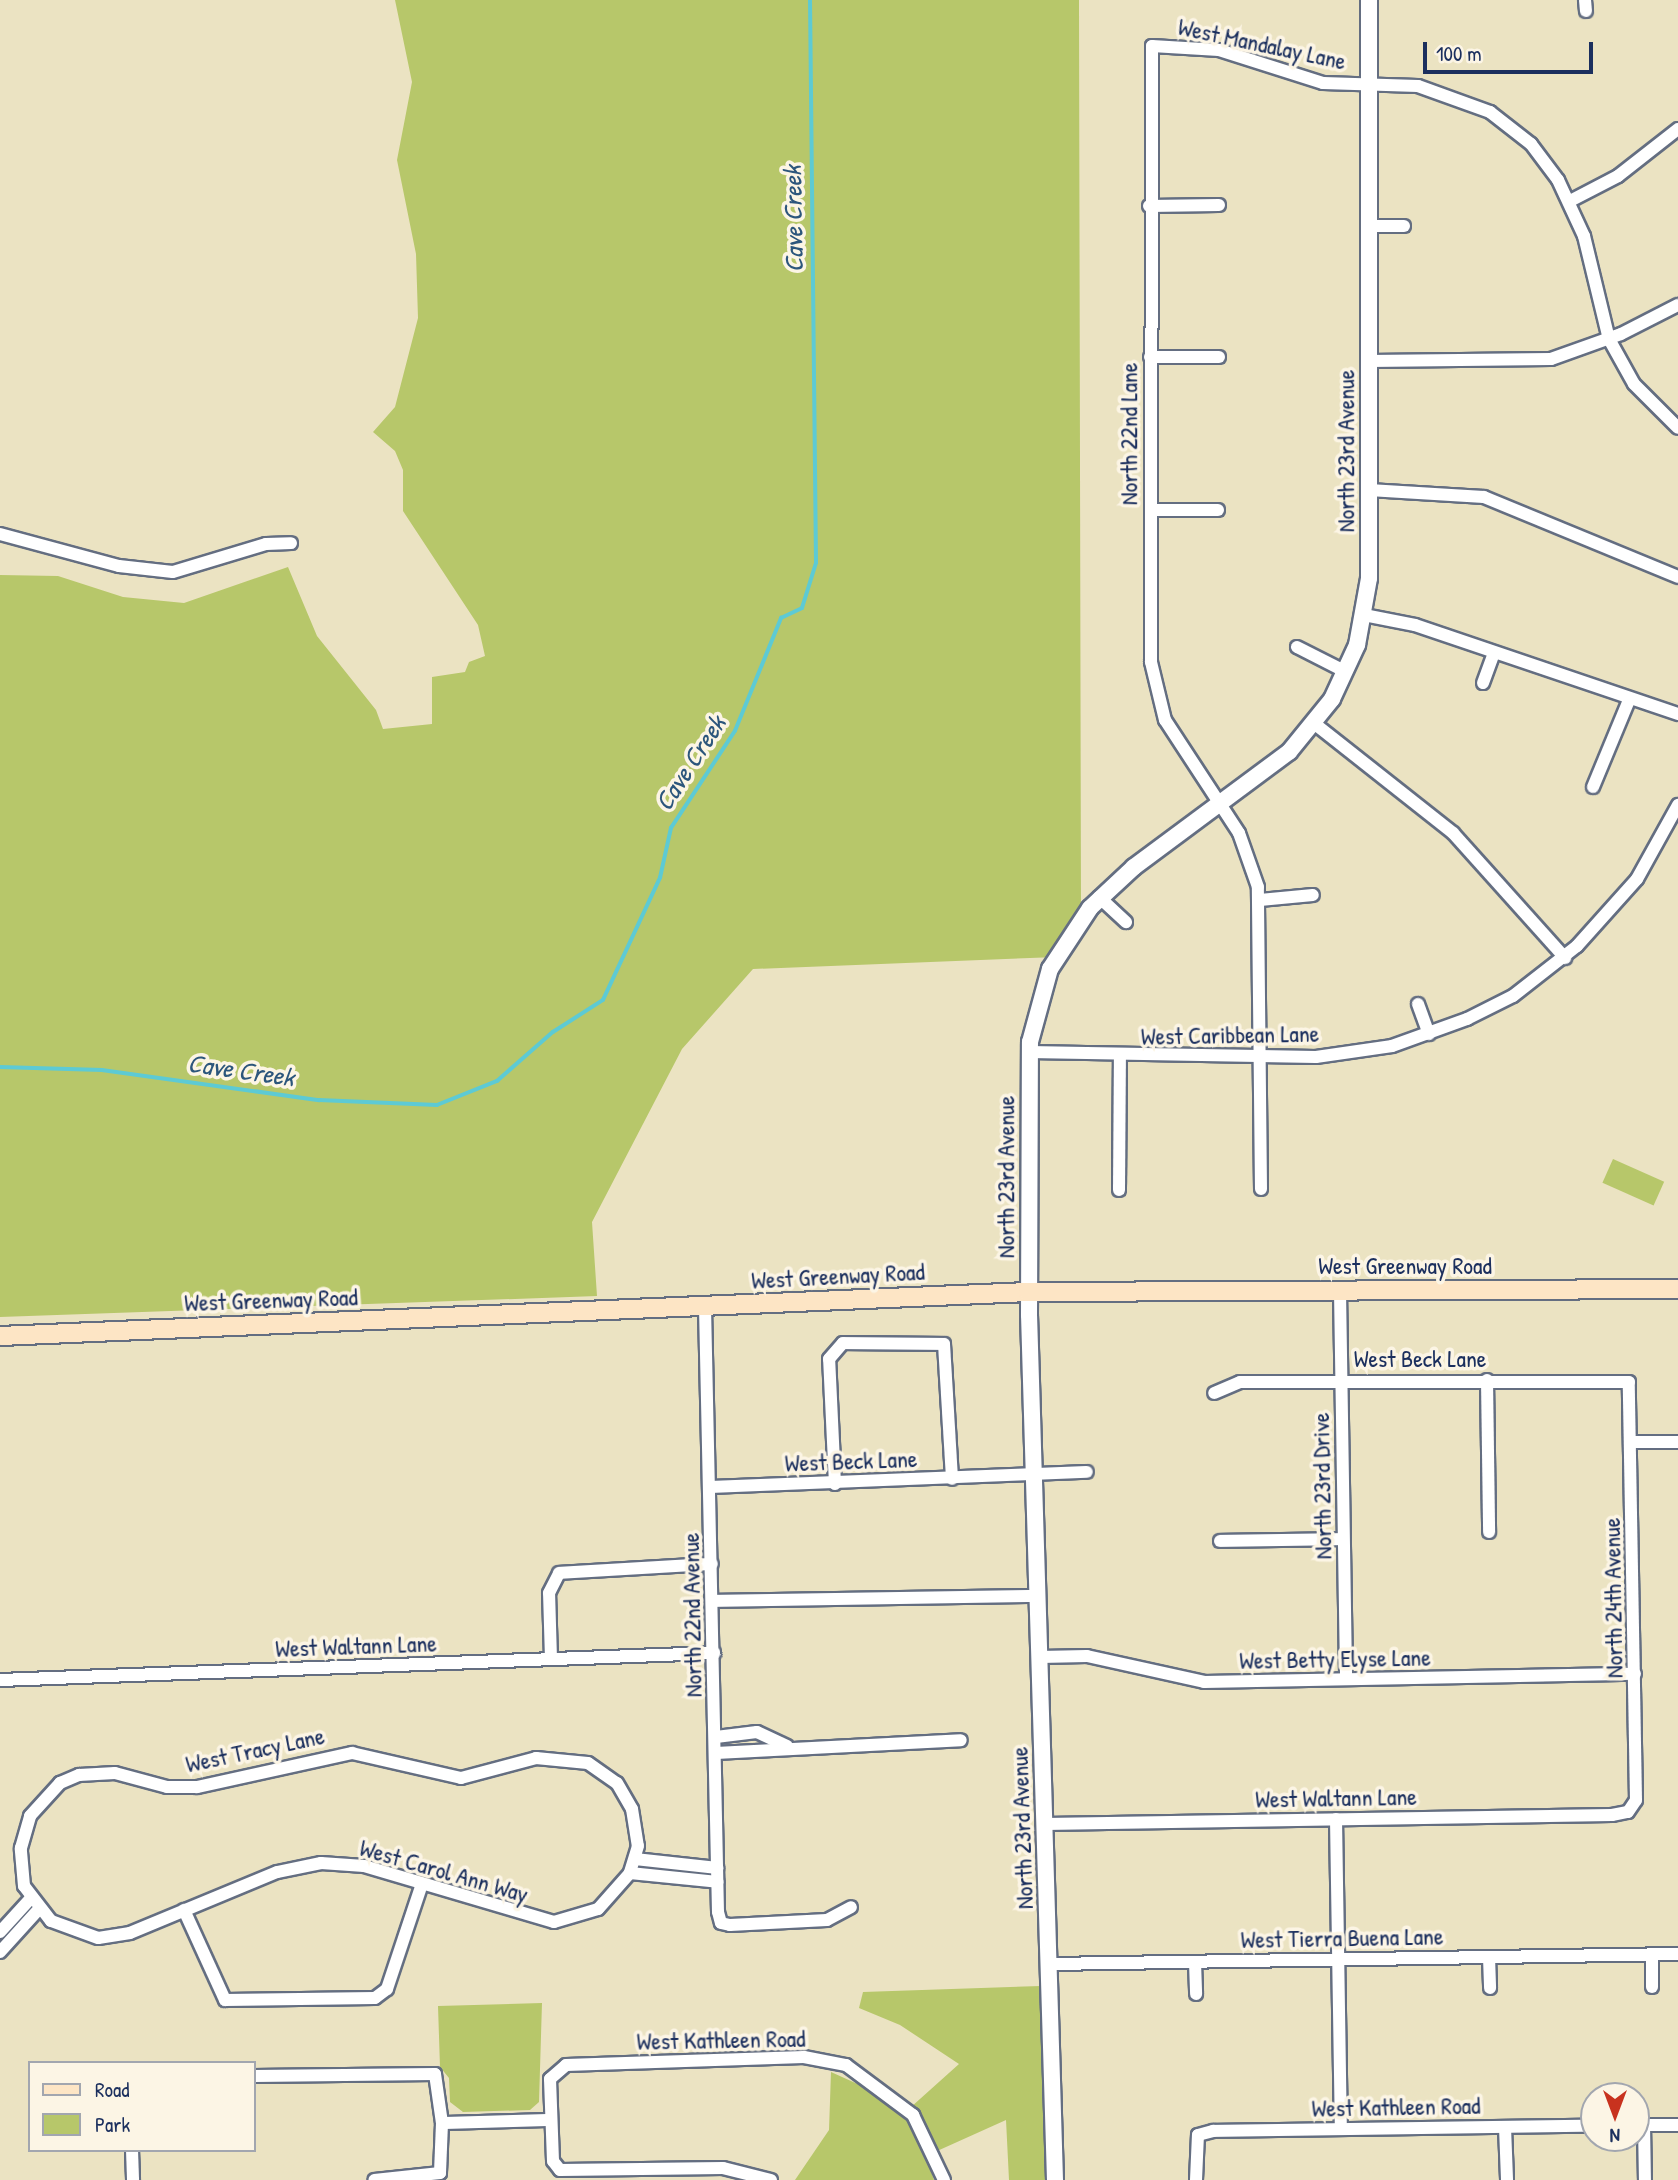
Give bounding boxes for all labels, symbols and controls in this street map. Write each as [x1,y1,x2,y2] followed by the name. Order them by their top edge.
[1175,12,1349,76] street label: West Mandalay Lane
[1426,28,1596,72] scale bar
[1436,39,1482,68] text: 100 m
[776,165,810,273] water label: Cave Creek
[1115,363,1143,505] street label: North 22nd Lane
[1332,370,1360,532] street label: North 23rd Avenue
[648,710,732,816] water label: Cave Creek
[1141,1019,1319,1051] street label: West Caribbean Lane
[186,1047,296,1093] water label: Cave Creek
[992,1096,1020,1258] street label: North 23rd Avenue
[1318,1252,1492,1280] street label: West Greenway Road
[751,1257,925,1295] street label: West Greenway Road
[184,1283,358,1317] street label: West Greenway Road
[1354,1345,1486,1373] street label: West Beck Lane
[1306,1412,1338,1560] street label: North 23rd Drive
[784,1444,918,1478] street label: West Beck Lane
[1597,1518,1629,1678] street label: North 24th Avenue
[676,1532,708,1698] street label: North 22nd Avenue
[275,1629,437,1663] street label: West Waltann Lane
[1239,1643,1431,1675] street label: West Betty Elyse Lane
[183,1721,327,1779] street label: West Tracy Lane
[1005,1746,1039,1910] street label: North 23rd Avenue
[1255,1782,1417,1814] street label: West Waltann Lane
[356,1833,532,1909] street label: West Carol Ann Way
[1240,1922,1444,1954] street label: West Tierra Buena Lane
[636,2024,806,2056] street label: West Kathleen Road
[28,2061,256,2152] legend
[95,2075,129,2104] text: Road
[1580,2082,1650,2152] north arrow
[1311,2091,1481,2123] street label: West Kathleen Road
[95,2110,130,2139] text: Park
[1610,2123,1620,2149] text: N

